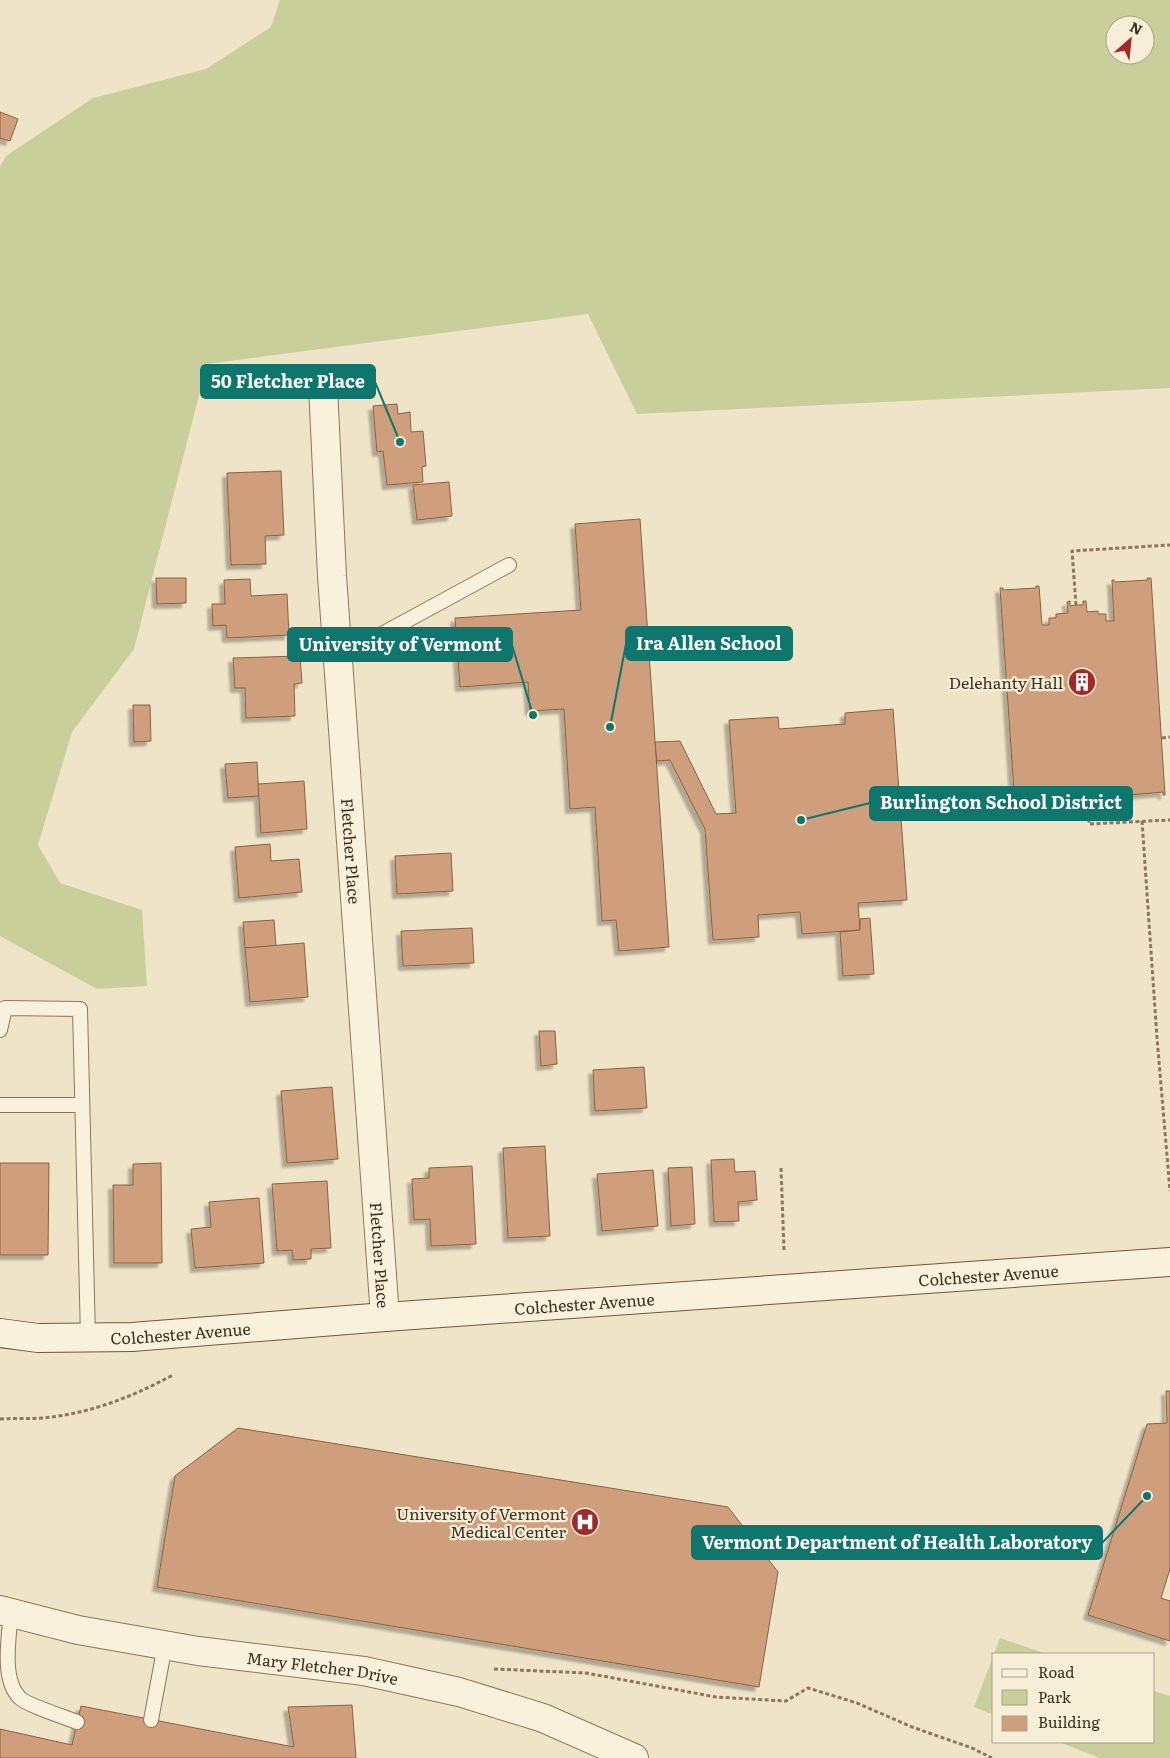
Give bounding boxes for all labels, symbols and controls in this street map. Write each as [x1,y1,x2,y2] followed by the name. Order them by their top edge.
[1105,15,1155,65] north arrow
[1127,16,1146,39] text: N
[201,365,375,398] callout: 50 Fletcher Place
[211,367,365,394] text: 50 Fletcher Place
[626,627,792,660] callout: Ira Allen School
[288,628,512,661] callout: University of Vermont
[636,629,782,656] text: Ira Allen School
[298,630,502,657] text: University of Vermont
[1067,667,1097,697] building icon: Delehanty Hall
[949,670,1063,694] place label: Delehanty Hall
[870,787,1132,820] callout: Burlington School District
[880,788,1122,815] text: Burlington School District
[336,797,367,905] street label: Fletcher Place
[365,1201,396,1309] street label: Fletcher Place
[917,1258,1059,1292] street label: Colchester Avenue
[513,1286,655,1320] street label: Colchester Avenue
[110,1316,252,1349] street label: Colchester Avenue
[396,1501,567,1543] place label: University of Vermont Medical Center
[570,1507,600,1537] hospital icon: University of Vermont Medical Center
[692,1526,1102,1559] callout: Vermont Department of Health Laboratory
[702,1528,1092,1555] text: Vermont Department of Health Laboratory
[245,1645,401,1690] street label: Mary Fletcher Drive
[992,1653,1155,1743] legend
[1038,1660,1074,1683] text: Road
[1038,1685,1072,1708] text: Park
[1038,1710,1100,1733] text: Building

